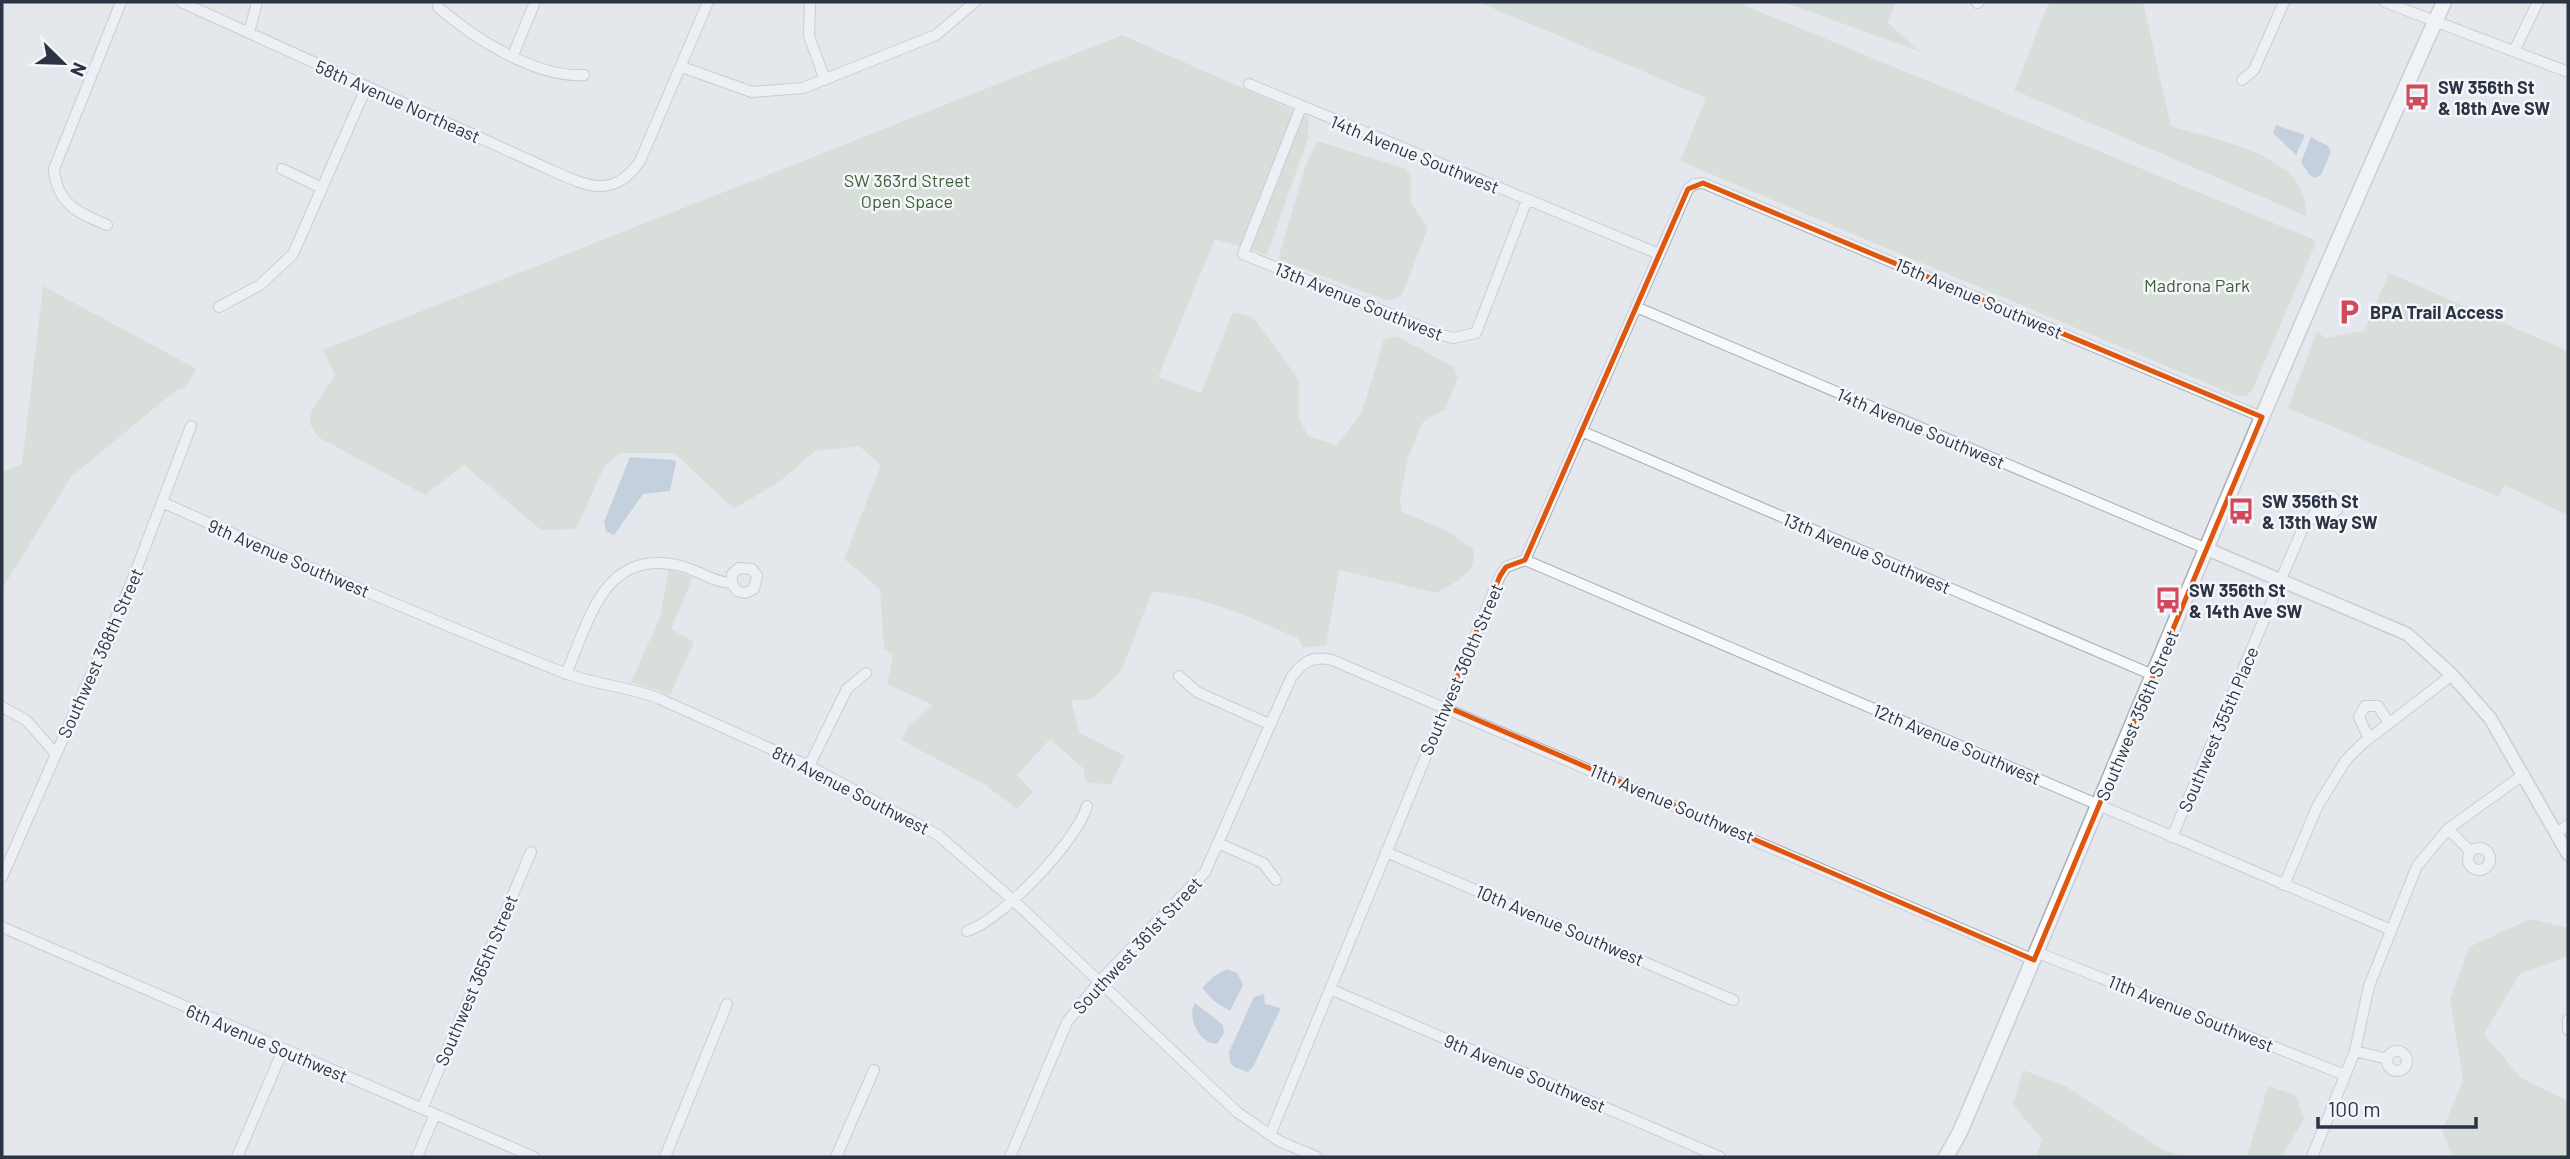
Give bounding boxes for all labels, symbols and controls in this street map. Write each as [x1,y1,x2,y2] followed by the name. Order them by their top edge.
[28,28,98,98] north arrow
[312,55,484,147] street label: 58th Avenue Northeast
[66,60,92,80] text: N
[2438,76,2550,119] place label: SW 356th St & 18th Ave SW
[2402,82,2432,112] bus stop icon: SW 356th St & 18th Ave SW
[1327,110,1503,198] street label: 14th Avenue Southwest
[844,169,970,212] park label: SW 363rd Street Open Space
[1892,253,2066,343] street label: 15th Avenue Southwest
[1272,257,1446,345] street label: 13th Avenue Southwest
[2144,274,2250,296] park label: Madrona Park
[2334,297,2364,327] parking icon: BPA Trail Access
[2370,301,2504,323] place label: BPA Trail Access
[1834,383,2008,473] street label: 14th Avenue Southwest
[2262,490,2378,533] place label: SW 356th St & 13th Way SW
[2226,496,2256,526] bus stop icon: SW 356th St & 13th Way SW
[1780,508,1954,598] street label: 13th Avenue Southwest
[205,514,373,602] street label: 9th Avenue Southwest
[53,565,147,741] street label: Southwest 368th Street
[2189,579,2302,622] place label: SW 356th St & 14th Ave SW
[1415,580,1507,758] street label: Southwest 360th Street
[2153,585,2183,615] bus stop icon: SW 356th St & 14th Ave SW
[2091,626,2183,804] street label: Southwest 356th Street
[2173,643,2263,815] street label: Southwest 355th Place
[1870,699,2044,789] street label: 12th Avenue Southwest
[769,741,933,839] street label: 8th Avenue Southwest
[1586,758,1758,848] street label: 11th Avenue Southwest
[1068,872,1206,1018] street label: Southwest 361st Street
[1473,880,1647,970] street label: 10th Avenue Southwest
[430,891,522,1069] street label: Southwest 365th Street
[2105,970,2277,1056] street label: 11th Avenue Southwest
[183,999,351,1087] street label: 6th Avenue Southwest
[1441,1029,1609,1117] street label: 9th Avenue Southwest
[2318,1086,2476,1130] scale bar
[2328,1096,2381,1121] text: 100 m

